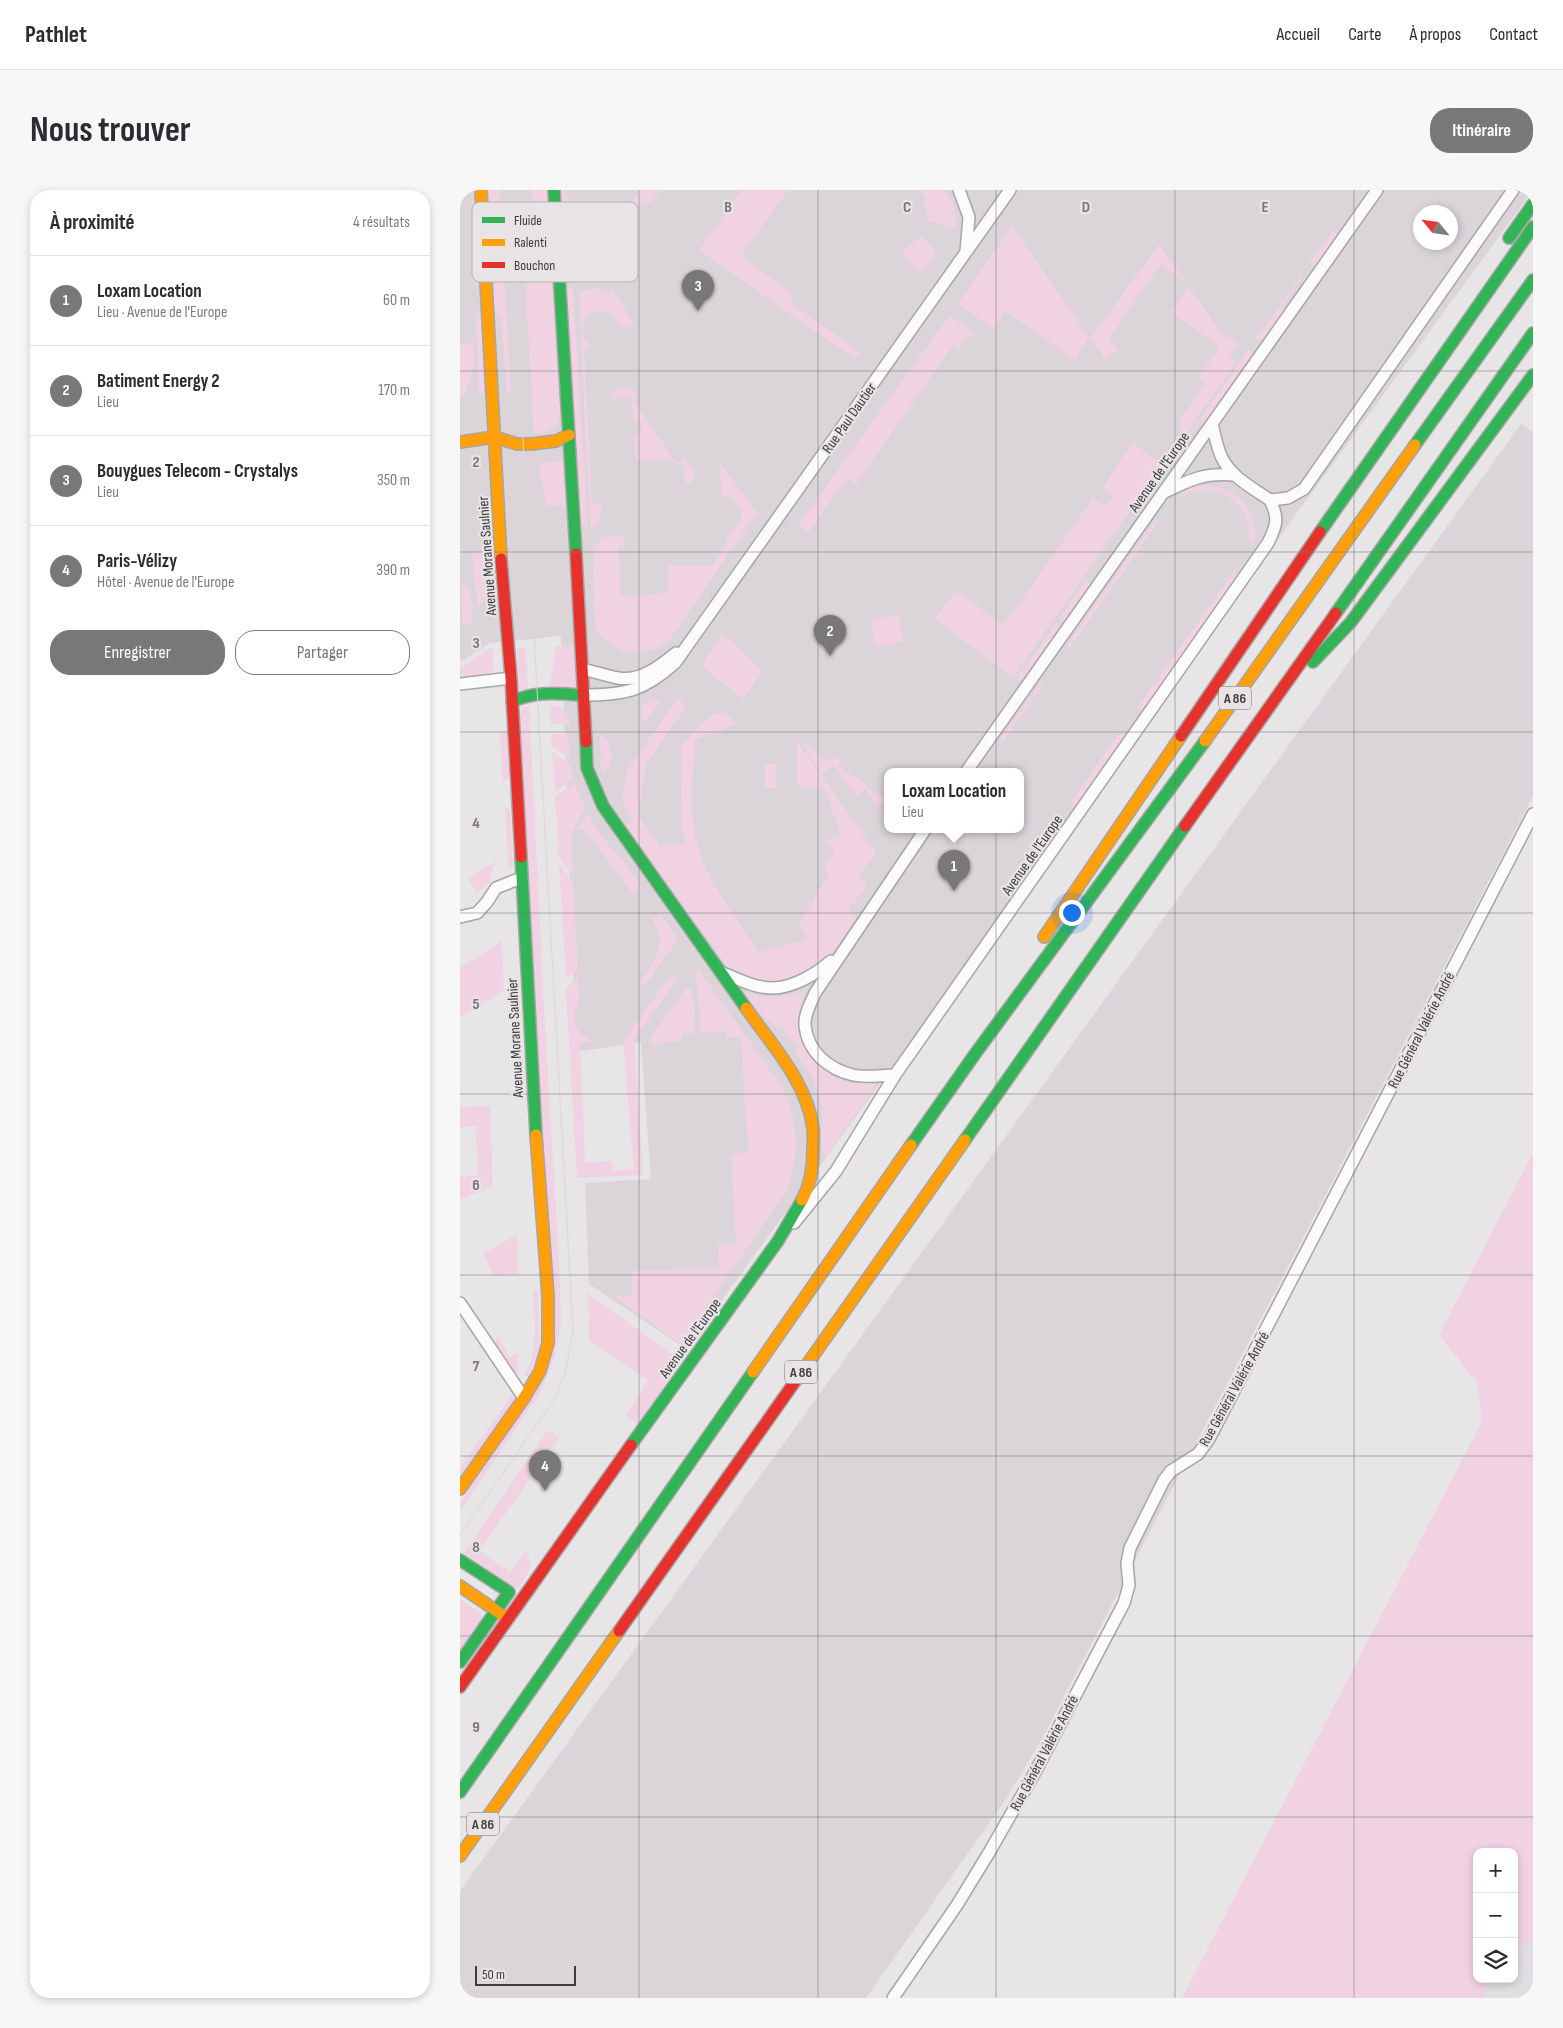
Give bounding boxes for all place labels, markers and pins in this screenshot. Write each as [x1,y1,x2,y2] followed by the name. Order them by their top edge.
[682,270,714,311] pin: 3
[814,615,846,656] pin: 2
[938,850,970,891] pin: 1
[529,1450,561,1491] pin: 4

